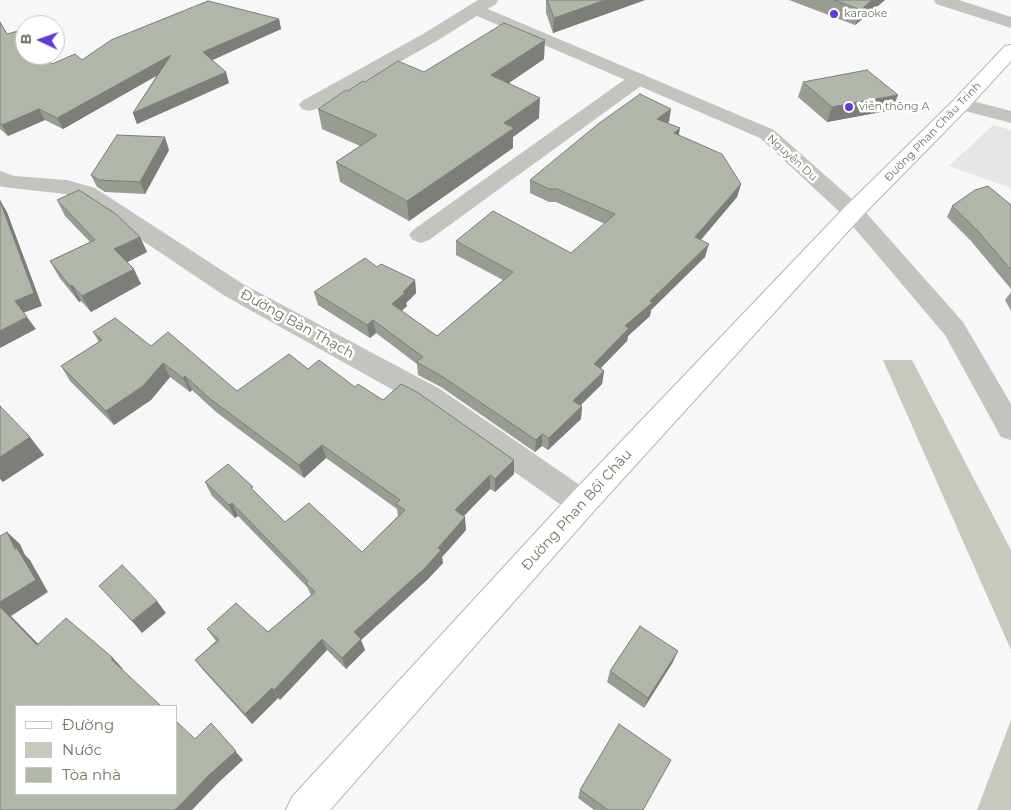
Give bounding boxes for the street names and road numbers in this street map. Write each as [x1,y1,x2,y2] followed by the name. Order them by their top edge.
[882,79,984,185] street label: Đường Phan Châu Trinh
[764,132,820,184] street label: Nguyễn Du
[237,286,357,362] street label: Đường Bàn Thạch
[518,446,636,574] street label: Đường Phan Bội Châu

